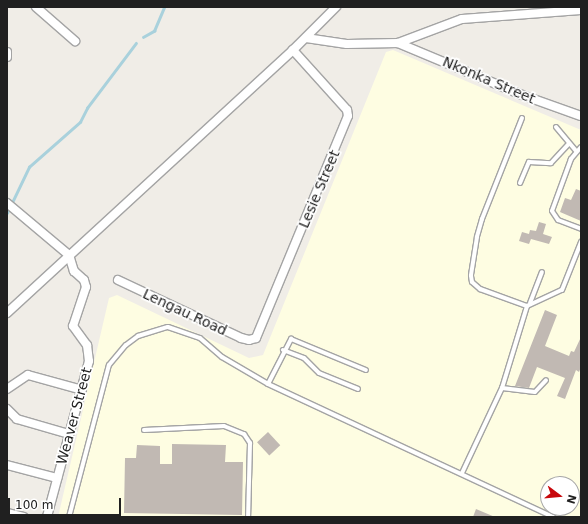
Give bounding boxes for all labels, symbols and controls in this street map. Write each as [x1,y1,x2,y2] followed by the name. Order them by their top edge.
[440,53,538,107] street label: Nkonka Street
[295,148,343,230] street label: Lesie Street
[140,285,230,339] street label: Lengau Road
[53,366,95,466] street label: Weaver Street
[540,476,580,516] north arrow
[10,490,123,516] scale bar
[564,493,579,505] text: N
[15,498,53,512] text: 100 m

